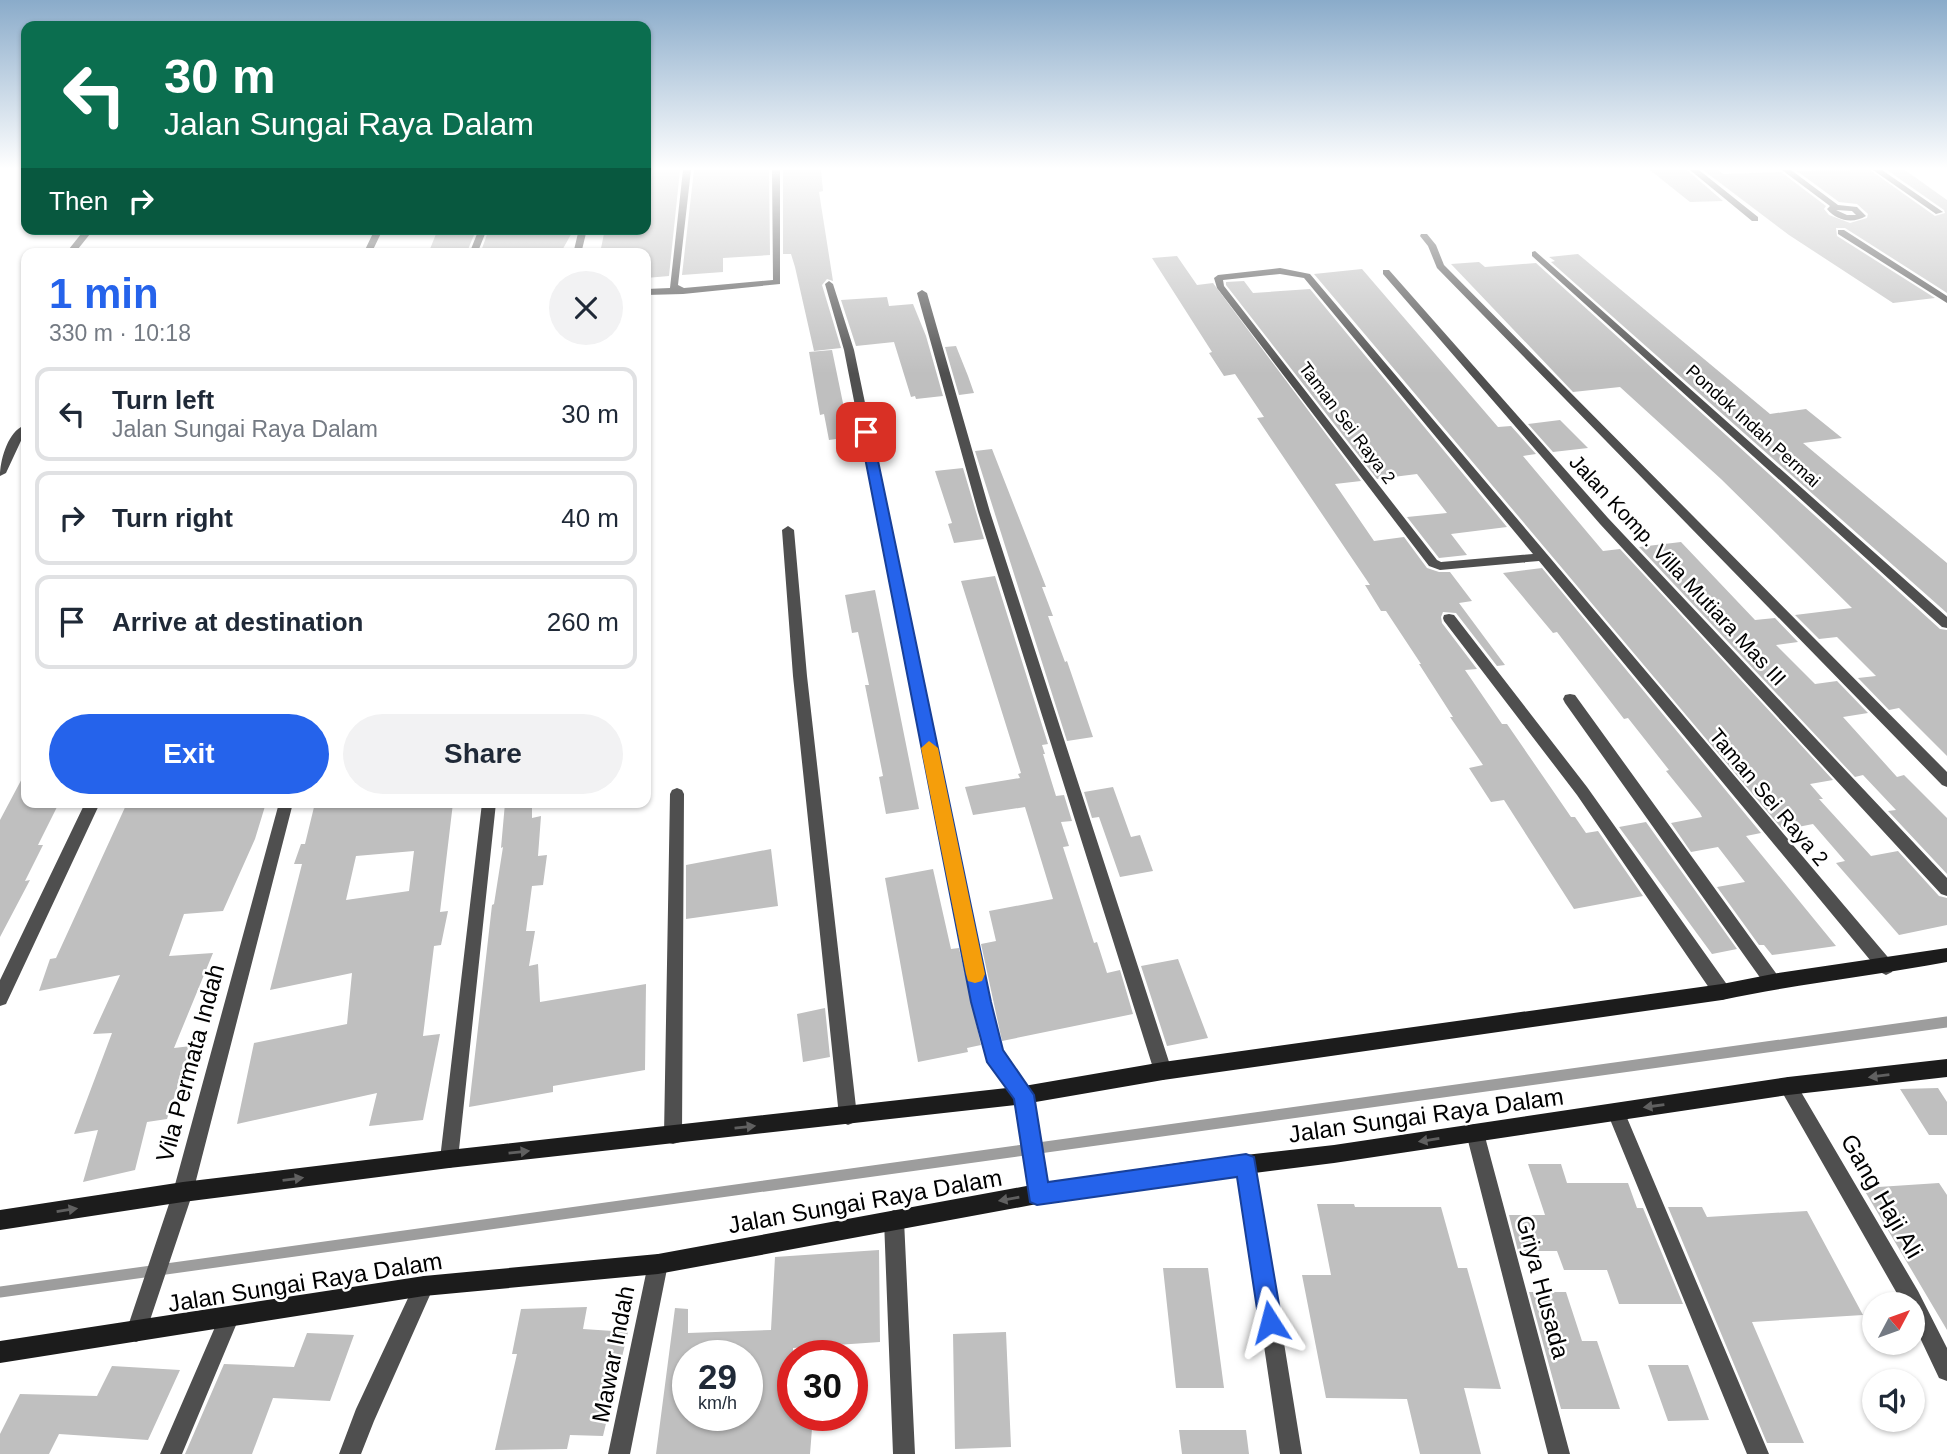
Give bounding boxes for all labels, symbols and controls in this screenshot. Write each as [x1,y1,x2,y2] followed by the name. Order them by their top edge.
[49,49,140,140] icon: left
[164,49,276,103] text: 30 m
[164,106,534,142] text: Jalan Sungai Raya Dalam
[122,182,160,220] icon: right
[49,186,108,216] text: Then
[49,270,159,317] text: 1 min
[549,271,623,345] button: close
[49,320,191,346] text: 330 m · 10:18
[1295,358,1399,488] street label: Taman Sei Raya 2
[1682,361,1824,491] street label: Pondok Indah Permai
[112,385,214,415] text: Turn left
[53,395,91,433] icon: left
[561,399,619,429] text: 30 m
[836,402,896,462] pin
[847,413,885,451] icon: arrive
[112,416,378,442] text: Jalan Sungai Raya Dalam
[1565,450,1791,690] street label: Jalan Komp. Villa Mutiara Mas III
[53,499,91,537] icon: right
[112,503,233,533] text: Turn right
[561,503,619,533] text: 40 m
[53,603,91,641] icon: arrive
[112,607,363,637] text: Arrive at destination
[547,607,619,637] text: 260 m
[49,714,329,794] button: Exit
[343,714,623,794] button: Share
[1705,724,1833,870] street label: Taman Sei Raya 2
[151,961,229,1165] street label: Vila Permata Indah
[1868,1071,1890,1082] one-way arrow
[1287,1082,1565,1148] street label: Jalan Sungai Raya Dalam
[1643,1101,1665,1112] one-way arrow
[734,1121,756,1132] one-way arrow
[1836,1129,1928,1263] street label: Gang Haji Ali
[1418,1135,1440,1146] one-way arrow
[508,1146,530,1157] one-way arrow
[726,1164,1004,1238] street label: Jalan Sungai Raya Dalam
[282,1173,304,1184] one-way arrow
[998,1194,1020,1205] one-way arrow
[57,1204,79,1215] one-way arrow
[1511,1213,1575,1362] street label: Griya Husada
[166,1247,444,1317] street label: Jalan Sungai Raya Dalam
[587,1283,639,1425] street label: Mawar Indah
[1233,1285,1307,1359] position arrow
[1862,1292,1925,1354] north arrow
[1862,1292,1925,1432] map controls
[777,1340,868,1431] speed limit sign: 30
[698,1357,737,1396] text: 29
[1862,1369,1925,1432] button: sound
[698,1393,737,1413] text: km/h

